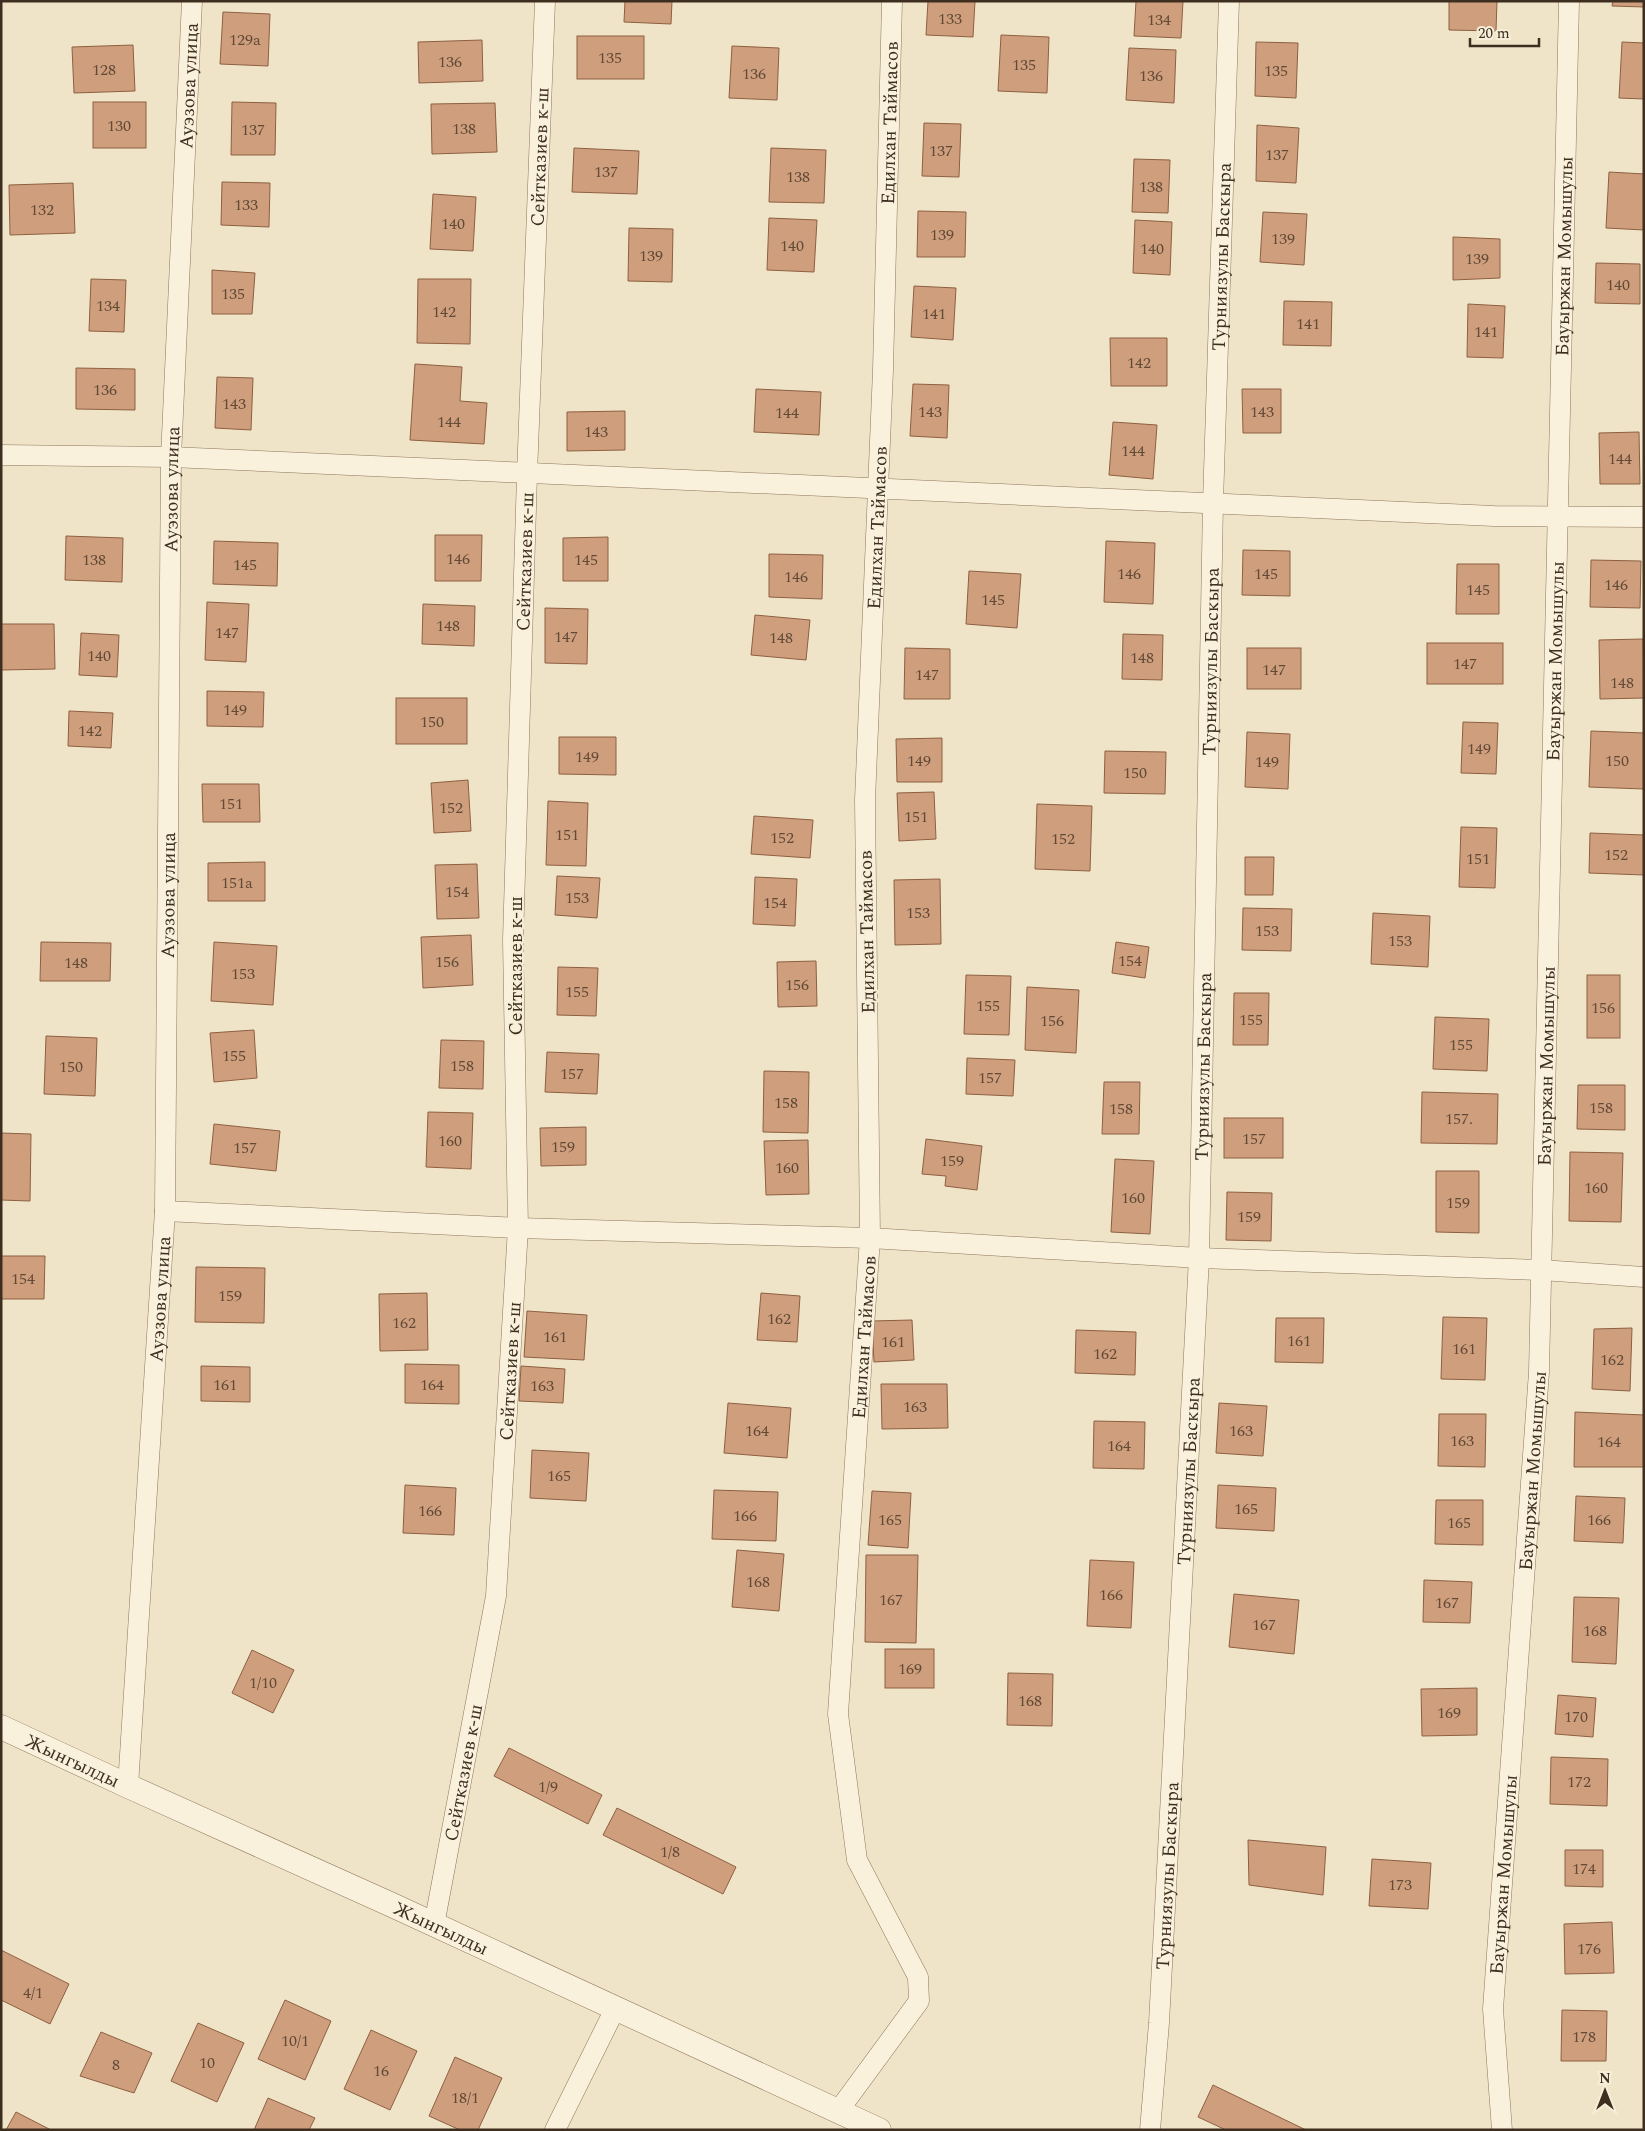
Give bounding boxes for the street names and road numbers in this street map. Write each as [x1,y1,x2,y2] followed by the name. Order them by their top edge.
[172,21,207,149] street label: Ауэзова улица
[874,41,907,205] street label: Едилхан Таймасов
[523,87,558,227] street label: Сейтказиев к-ш
[1548,156,1582,357] street label: Бауыржан Момышулы
[1205,161,1240,351] street label: Турниязулы Баскыра
[157,425,188,553] street label: Ауэзова улица
[860,446,896,610] street label: Едилхан Таймасов
[509,492,542,632] street label: Сейтказиев к-ш
[1539,561,1573,762] street label: Бауыржан Момышулы
[1195,566,1228,756] street label: Турниязулы Баскыра
[154,831,184,958] street label: Ауэзова улица
[852,850,883,1014] street label: Едилхан Таймасов
[502,897,531,1035] street label: Сейтказиев к-ш
[1531,966,1564,1166] street label: Бауыржан Момышулы
[1188,971,1220,1161] street label: Турниязулы Баскыра
[142,1234,179,1363] street label: Ауэзова улица
[845,1255,885,1420] street label: Едилхан Таймасов
[492,1301,530,1442] street label: Сейтказиев к-ш
[1512,1370,1555,1572] street label: Бауыржан Момышулы
[1170,1376,1209,1566] street label: Турниязулы Баскыра
[437,1702,491,1844] street label: Сейтказиев к-ш
[20,1727,124,1796] street label: Жынгылды
[1483,1774,1526,1976] street label: Бауыржан Момышулы
[1149,1780,1188,1970] street label: Турниязулы Баскыра
[389,1895,493,1964] street label: Жынгылды

